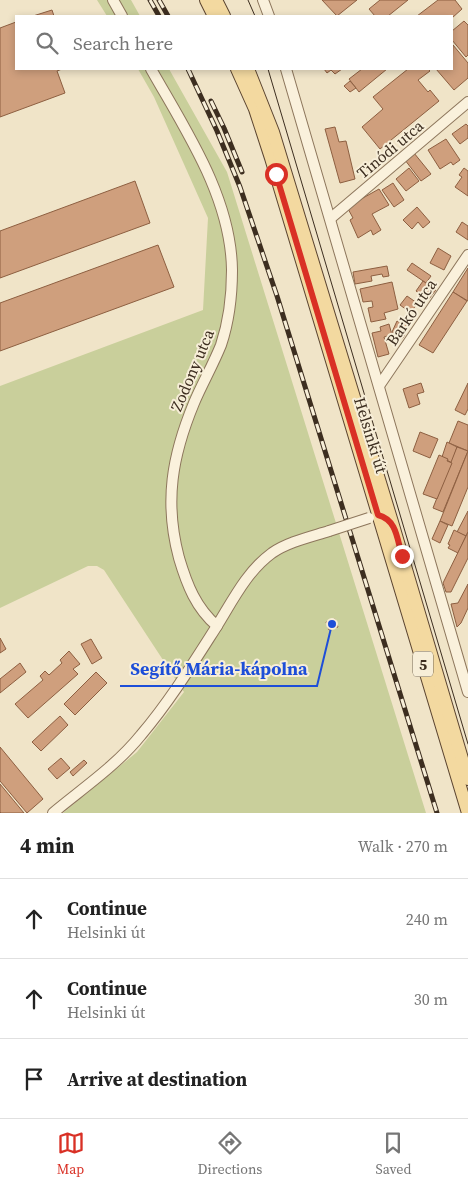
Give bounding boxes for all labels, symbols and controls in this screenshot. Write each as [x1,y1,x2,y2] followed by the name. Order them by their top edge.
[15,15,453,70] search box
[33,29,61,57] icon: search
[73,30,173,56] text: Search here
[352,114,429,183] street label: Tinódi utca
[265,163,288,186] route start
[381,274,442,350] street label: Barkó utca
[165,325,219,414] street label: Zodony utca
[349,394,393,476] street label: Helsinki út
[391,545,414,568] route end
[413,652,433,676] road number: 5
[120,653,317,686] callout: Segítő Mária-kápolna
[130,656,308,681] text: Segítő Mária-kápolna
[20,831,75,860] text: 4 min
[358,835,448,857] text: Walk · 270 m
[67,895,147,921] text: Continue
[20,905,48,933] icon: ahead
[406,908,448,930] text: 240 m
[67,921,145,943] text: Helsinki út
[67,975,147,1001] text: Continue
[20,985,48,1013] icon: ahead
[414,988,448,1010] text: 30 m
[67,1001,145,1023] text: Helsinki út
[20,1065,48,1093] icon: arrive
[67,1066,247,1092] text: Arrive at destination
[57,1129,85,1179] tab: Map
[198,1129,262,1179] tab: Directions
[376,1129,411,1179] tab: Saved

